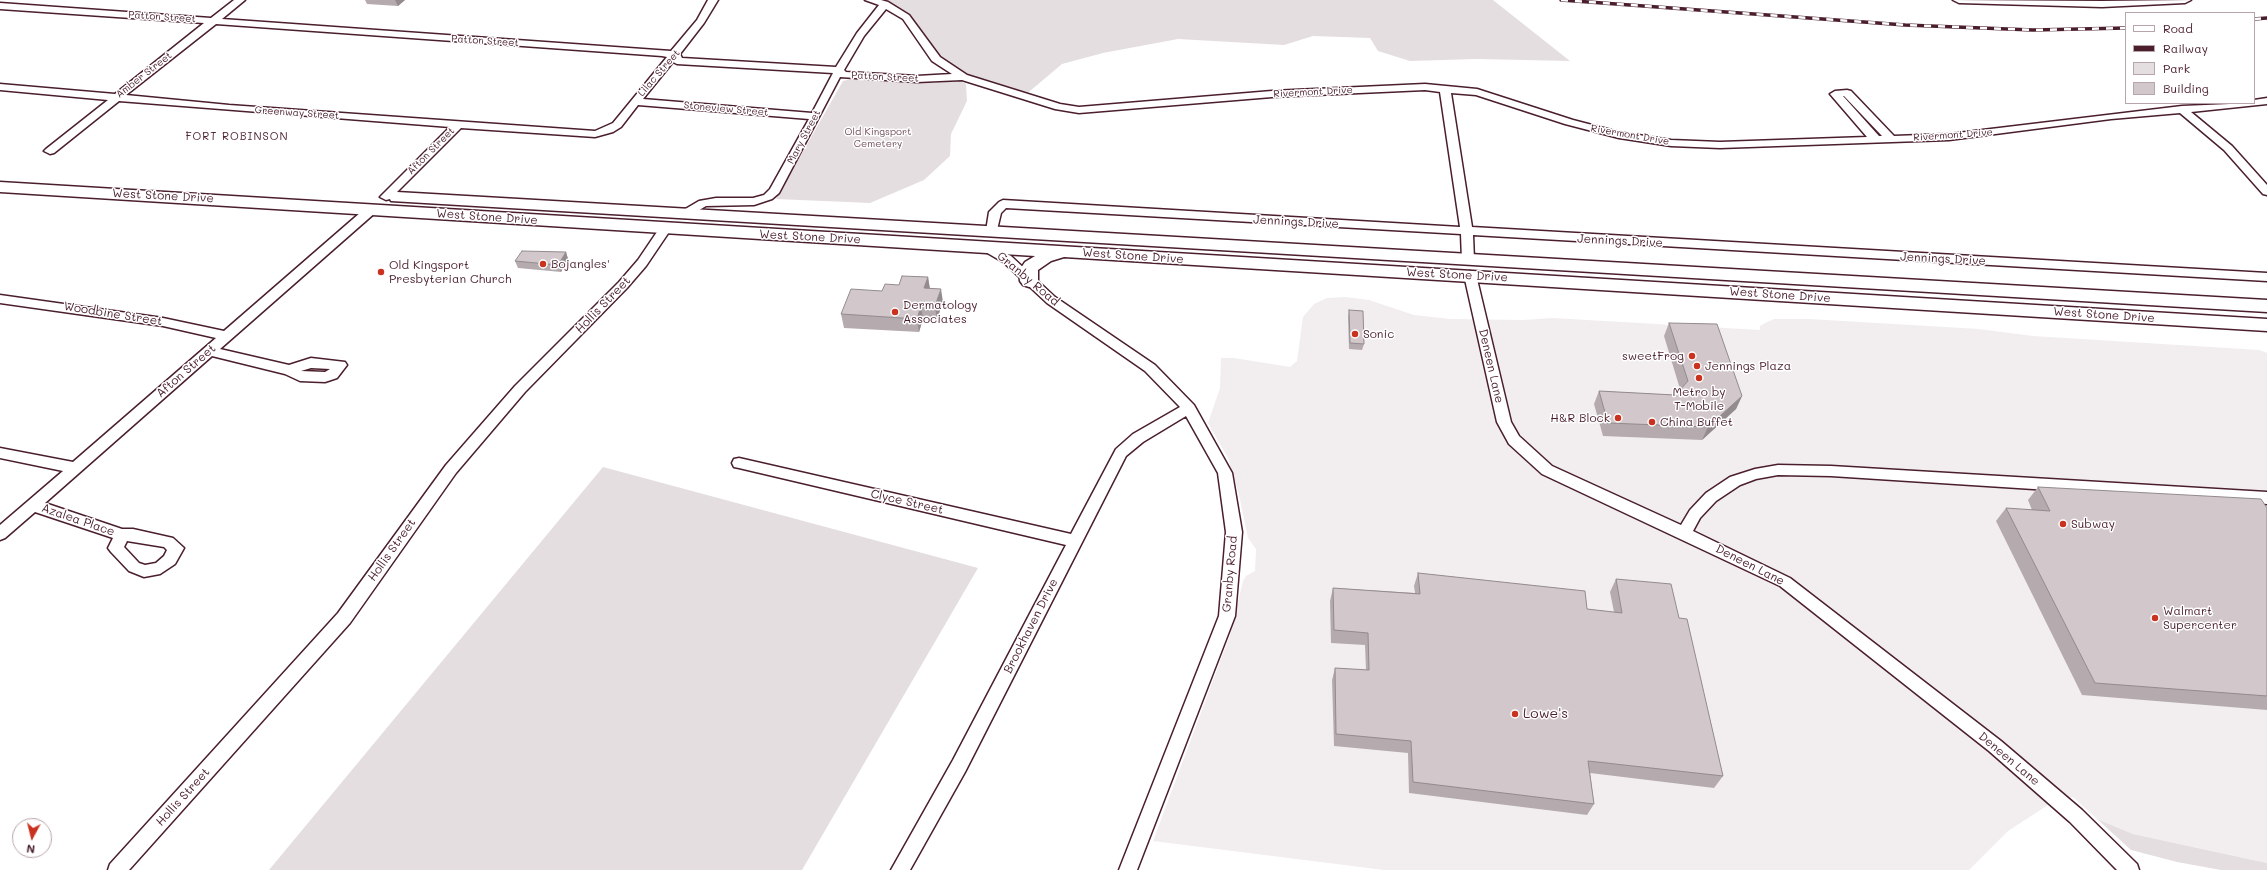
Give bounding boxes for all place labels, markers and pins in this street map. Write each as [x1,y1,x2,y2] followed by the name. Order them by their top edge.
[551,257,610,271] place label: Bojangles'
[389,258,512,286] place label: Old Kingsport Presbyterian Church
[538,259,548,269] marker: Bojangles'
[376,267,386,277] marker: Old Kingsport Presbyterian Church
[903,298,977,326] place label: Dermatology Associates
[890,307,900,317] marker: Dermatology Associates
[1363,327,1394,341] place label: Sonic
[1350,329,1360,339] marker: Sonic
[1622,349,1684,363] place label: sweetFrog
[1687,351,1697,361] marker: sweetFrog
[1705,359,1791,373] place label: Jennings Plaza
[1692,361,1702,371] marker: Jennings Plaza
[1694,373,1704,383] marker: Metro by T-Mobile
[1672,385,1726,413] place label: Metro by T-Mobile
[1550,411,1610,425] place label: H&R Block
[1613,413,1623,423] marker: H&R Block
[1660,415,1733,429] place label: China Buffet
[1647,417,1657,427] marker: China Buffet
[2071,517,2115,531] place label: Subway
[2058,519,2068,529] marker: Subway
[2163,604,2237,632] place label: Walmart Supercenter
[2150,613,2160,623] marker: Walmart Supercenter
[1523,706,1568,722] place label: Lowe's
[1510,709,1520,719] marker: Lowe's

